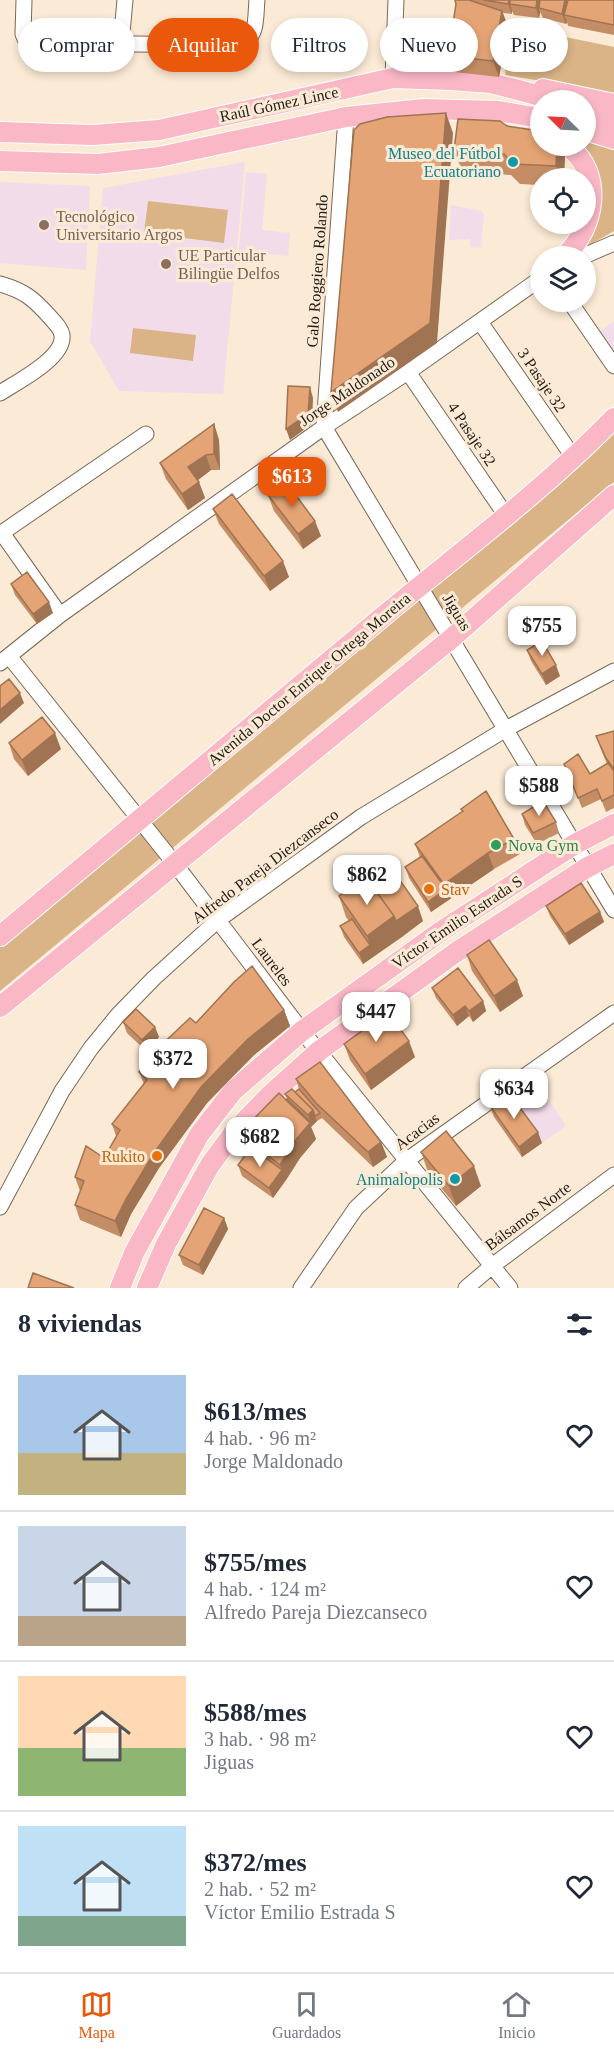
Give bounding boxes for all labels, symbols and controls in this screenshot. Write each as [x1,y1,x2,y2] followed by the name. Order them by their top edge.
[18,18,135,72] chip: Comprar
[147,18,259,72] chip: Alquilar
[271,18,368,72] chip: Filtros
[380,18,478,72] chip: Nuevo
[490,18,568,72] chip: Piso
[218,83,340,125] street label: Raúl Gómez Lince
[530,90,596,156] north arrow
[530,90,596,312] map controls
[388,145,502,180] place label: Museo del Fútbol Ecuatoriano
[506,155,520,169] marker: Museo del Fútbol Ecuatoriano
[530,168,596,234] button: locate
[303,194,332,348] street label: Galo Roggiero Rolando
[56,208,182,244] place label: Tecnológico Universitario Argos
[37,218,51,232] marker: Tecnológico Universitario Argos
[530,246,596,312] button: layers
[178,247,280,283] place label: UE Particular Bilingüe Delfos
[159,257,173,271] marker: UE Particular Bilingüe Delfos
[514,345,569,416] street label: 3 Pasaje 32
[296,353,398,430] street label: Jorge Maldonado
[444,399,499,470] street label: 4 Pasaje 32
[256,457,328,508] pin: $613
[272,465,312,487] text: $613
[204,589,414,770] street label: Avenida Doctor Enrique Ortega Moreira
[439,590,475,634] street label: Jiguas
[506,606,578,657] pin: $755
[522,614,562,636] text: $755
[503,766,575,817] pin: $588
[519,774,559,796] text: $588
[189,805,342,927] street label: Alfredo Pareja Diezcanseco
[508,837,579,855] place label: Nova Gym
[489,838,503,852] marker: Nova Gym
[331,855,403,906] pin: $862
[347,863,387,885] text: $862
[389,872,525,972] street label: Víctor Emilio Estrada S
[441,881,469,898] place label: Stav
[422,882,436,896] marker: Stav
[249,935,295,989] street label: Laureles
[340,992,412,1043] pin: $447
[356,1000,396,1022] text: $447
[137,1039,209,1090] pin: $372
[153,1047,193,1069] text: $372
[478,1069,550,1120] pin: $634
[494,1077,534,1099] text: $634
[392,1109,442,1153] street label: Acacias
[224,1117,296,1168] pin: $682
[240,1125,280,1147] text: $682
[101,1148,145,1165] place label: Rukito
[150,1149,164,1163] marker: Rukito
[356,1171,443,1189] place label: Animalopolis
[448,1172,462,1186] marker: Animalopolis
[482,1178,574,1254] street label: Bálsamos Norte
[563,1308,596,1341] icon: filters
[18,1309,142,1338] text: 8 viviendas
[204,1397,307,1426] text: $613/mes
[66,1399,138,1471] icon: home
[563,1419,596,1452] icon: heart
[204,1427,316,1449] text: 4 hab. · 96 m²
[204,1450,343,1472] text: Jorge Maldonado
[204,1548,307,1577] text: $755/mes
[66,1550,138,1622] icon: home
[563,1570,596,1603] icon: heart
[204,1578,326,1600] text: 4 hab. · 124 m²
[204,1601,427,1623] text: Alfredo Pareja Diezcanseco
[204,1698,307,1727] text: $588/mes
[66,1700,138,1772] icon: home
[563,1720,596,1753] icon: heart
[204,1728,316,1750] text: 3 hab. · 98 m²
[204,1751,254,1773] text: Jiguas
[204,1848,307,1877] text: $372/mes
[66,1850,138,1922] icon: home
[563,1870,596,1903] icon: heart
[204,1878,316,1900] text: 2 hab. · 52 m²
[204,1901,396,1923] text: Víctor Emilio Estrada S
[78,1988,115,2042] tab: Mapa
[272,1988,341,2042] tab: Guardados
[498,1988,536,2042] tab: Inicio

